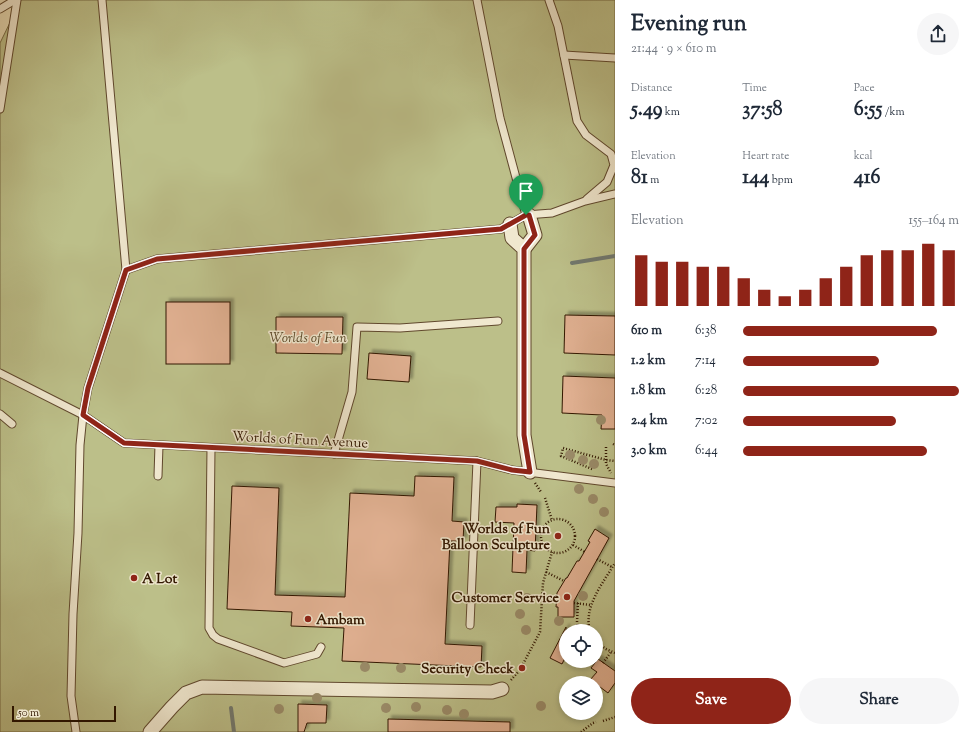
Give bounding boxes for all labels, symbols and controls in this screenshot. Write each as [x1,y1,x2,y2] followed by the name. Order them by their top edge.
[631,9,747,41] text: Evening run
[917,13,959,55] button: share
[631,40,717,58] text: 21:44 · 9 × 610 m
[631,80,672,96] text: Distance
[742,80,767,96] text: Time
[854,80,875,96] text: Pace
[631,96,663,125] text: 5.49
[742,96,782,125] text: 37:58
[854,96,882,125] text: 6:55
[663,104,680,120] text: km
[882,104,905,120] text: /km
[631,148,676,164] text: Elevation
[742,148,789,164] text: Heart rate
[854,148,873,164] text: kcal
[631,164,648,193] text: 81
[742,164,769,193] text: 144
[854,164,880,193] text: 416
[648,172,659,188] text: m
[769,172,793,188] text: bpm
[509,174,543,215] pin
[515,180,537,202] icon: arrive
[631,212,684,230] text: Elevation
[908,212,959,230] text: 155–164 m
[631,322,662,340] text: 610 m
[695,322,716,340] text: 6:38
[269,329,347,349] park label: Worlds of Fun
[631,352,665,370] text: 1.2 km
[695,352,716,370] text: 7:14
[631,382,666,400] text: 1.8 km
[695,382,717,400] text: 6:28
[631,412,668,430] text: 2.4 km
[695,412,718,430] text: 7:02
[231,427,368,455] street label: Worlds of Fun Avenue
[631,442,667,460] text: 3.0 km
[695,442,718,460] text: 6:44
[442,520,551,556] place label: Worlds of Fun Balloon Sculpture
[553,531,563,541] marker: Worlds of Fun Balloon Sculpture
[142,570,177,590] place label: A Lot
[129,573,139,583] marker: A Lot
[452,589,559,609] place label: Customer Service
[562,592,572,602] marker: Customer Service
[316,611,365,631] place label: Ambam
[303,614,313,624] marker: Ambam
[559,624,603,720] map controls
[559,624,603,668] button: locate
[421,660,514,680] place label: Security Check
[517,663,527,673] marker: Security Check
[559,676,603,720] button: layers
[631,678,791,724] button: Save
[799,678,959,724] button: Share
[12,704,116,723] scale bar
[18,705,39,721] text: 50 m

